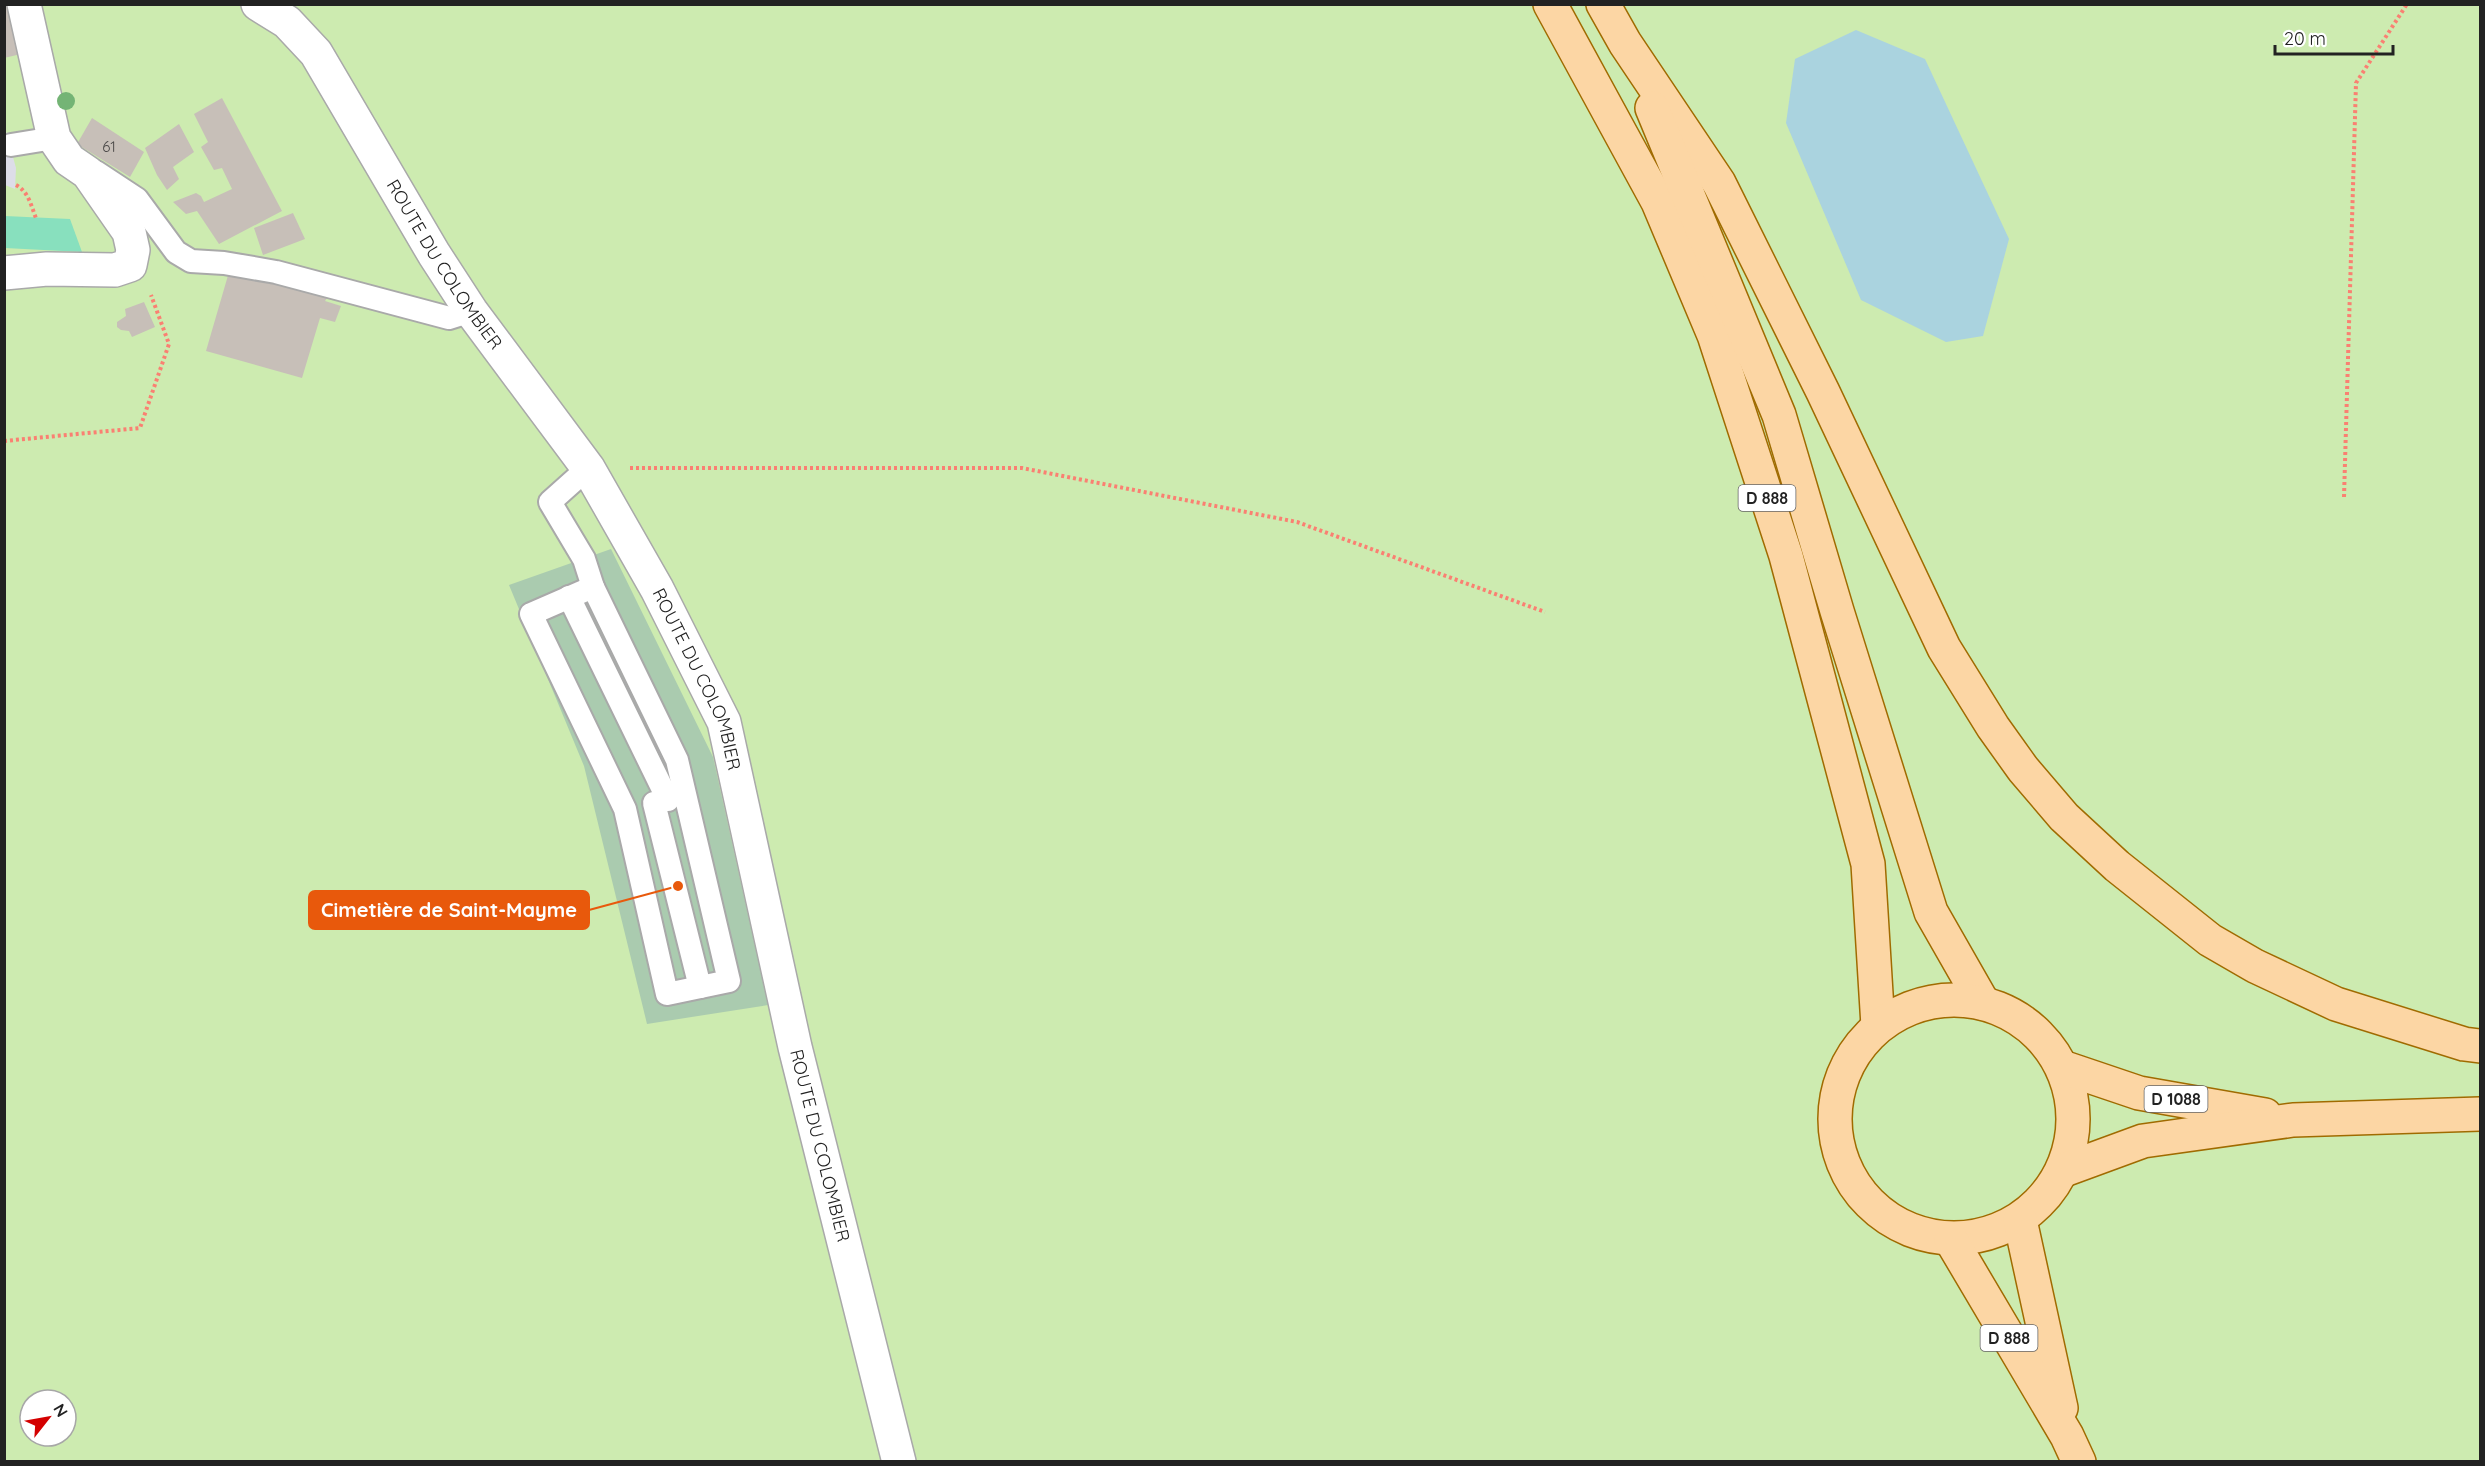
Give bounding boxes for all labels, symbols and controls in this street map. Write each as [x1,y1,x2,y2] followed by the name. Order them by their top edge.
[2275,18,2394,56] scale bar
[2284,27,2326,50] text: 20 m
[102,137,116,156] house number: 61
[382,175,508,354] street label: ROUTE DU COLOMBIER
[1738,485,1796,511] road number: D 888
[647,584,746,772] street label: ROUTE DU COLOMBIER
[309,891,589,929] callout: Cimetière de Saint-Mayme
[321,897,577,922] text: Cimetière de Saint-Mayme
[785,1047,855,1244] street label: ROUTE DU COLOMBIER
[2144,1086,2208,1112] road number: D 1088
[1980,1325,2038,1351] road number: D 888
[18,1388,78,1448] north arrow
[49,1400,72,1420] text: N

